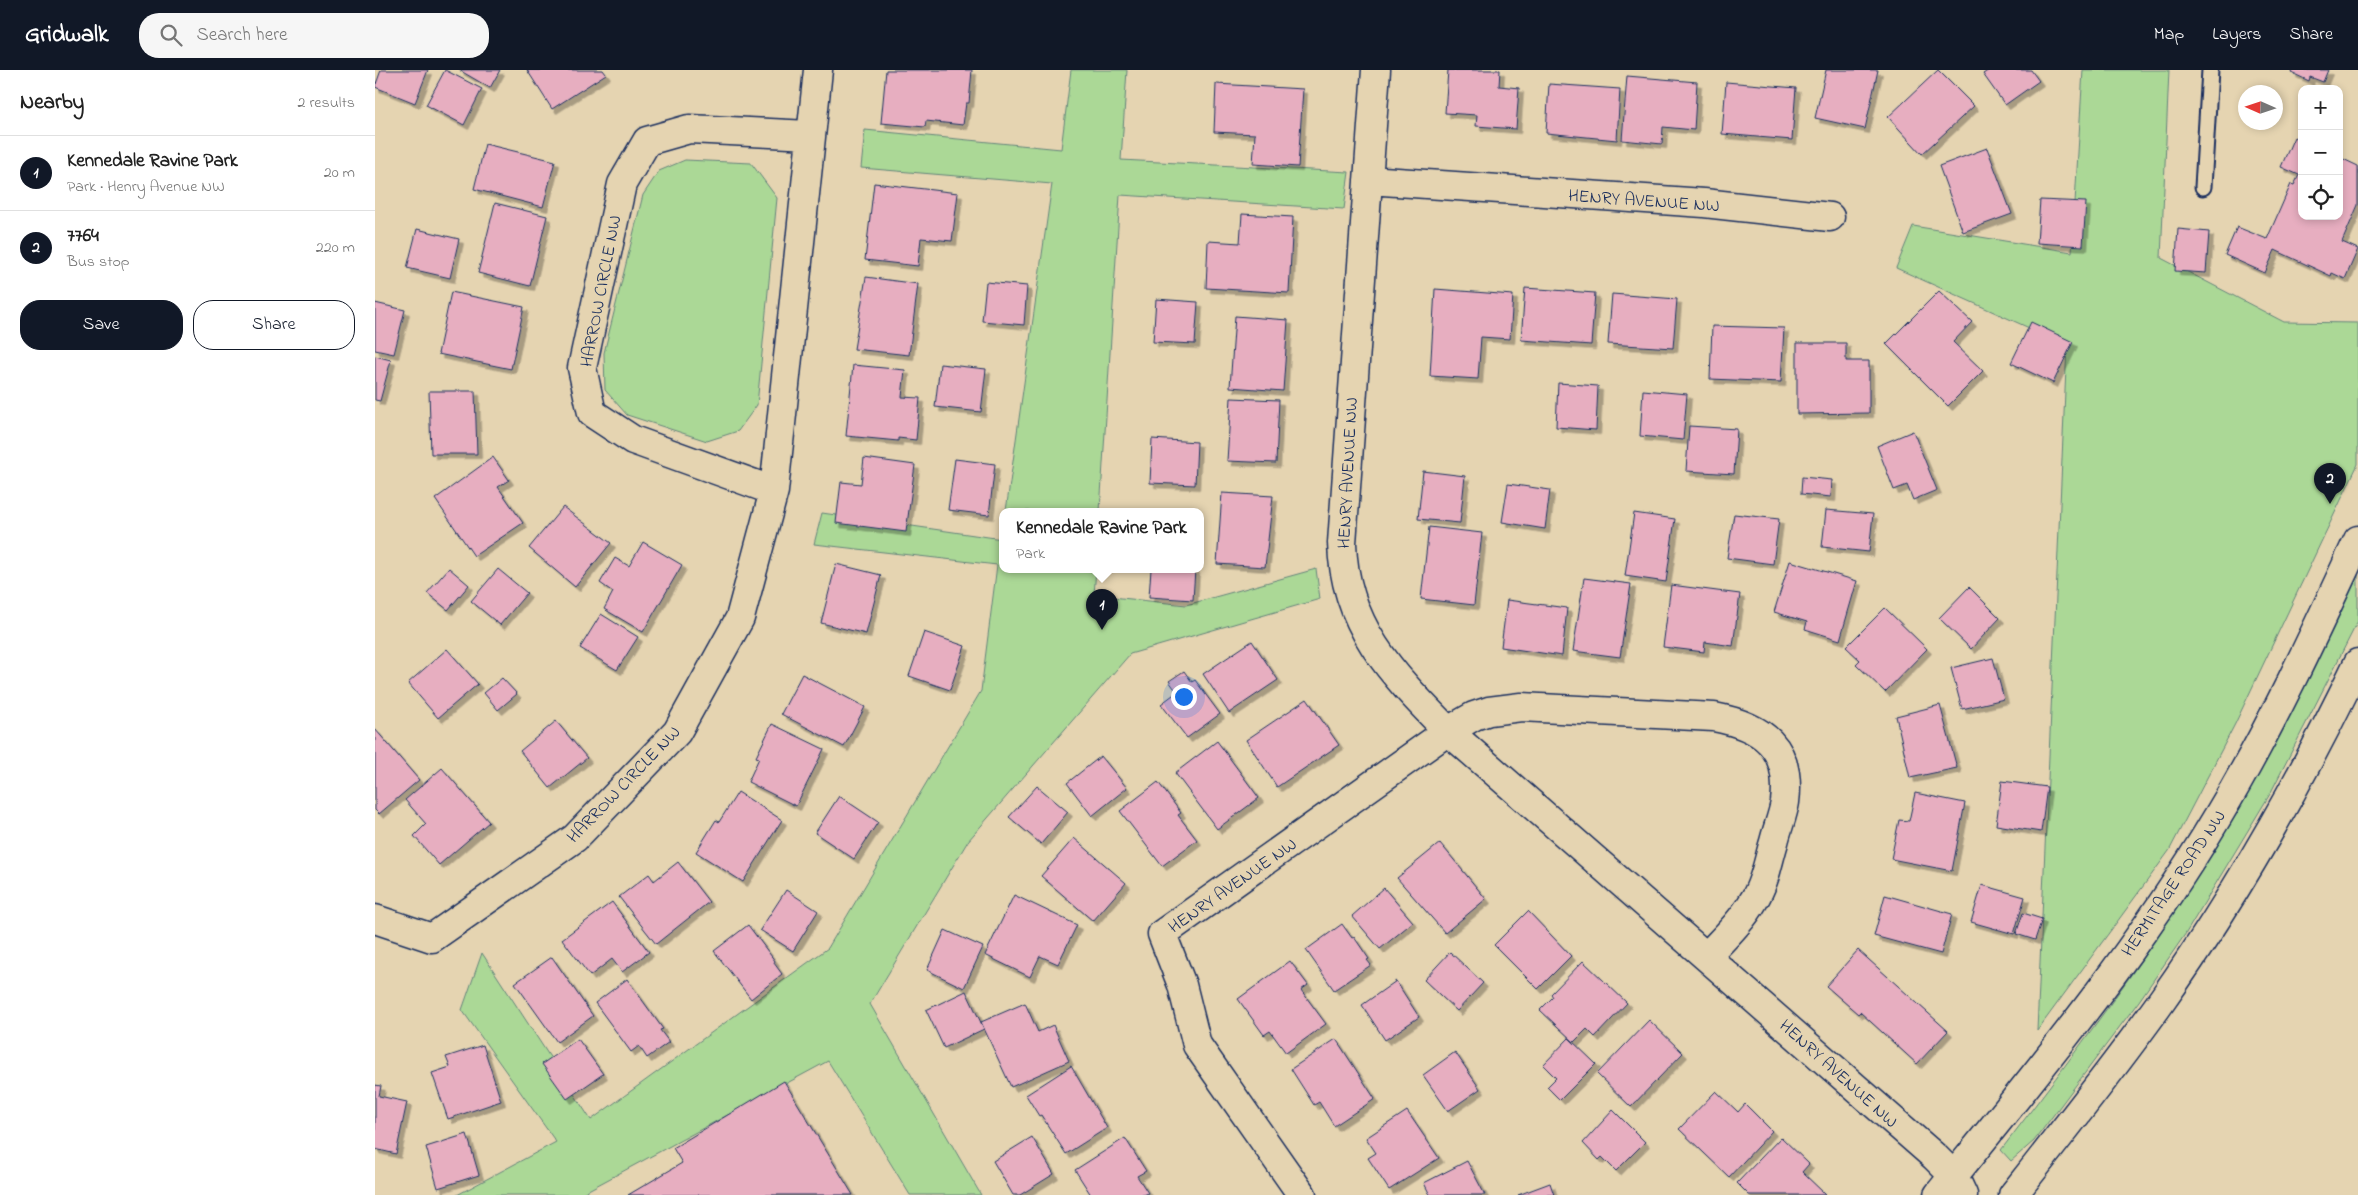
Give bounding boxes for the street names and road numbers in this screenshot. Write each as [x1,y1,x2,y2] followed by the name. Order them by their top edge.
[1567,184,1720,220] street label: HENRY AVENUE NW
[574,213,629,370] street label: HARROW CIRCLE NW
[1332,397,1366,550] street label: HENRY AVENUE NW
[562,721,687,850] street label: HARROW CIRCLE NW
[2116,806,2233,962] street label: HERMITAGE ROAD NW
[1164,832,1303,941] street label: HENRY AVENUE NW
[1773,1014,1903,1135] street label: HENRY AVENUE NW

